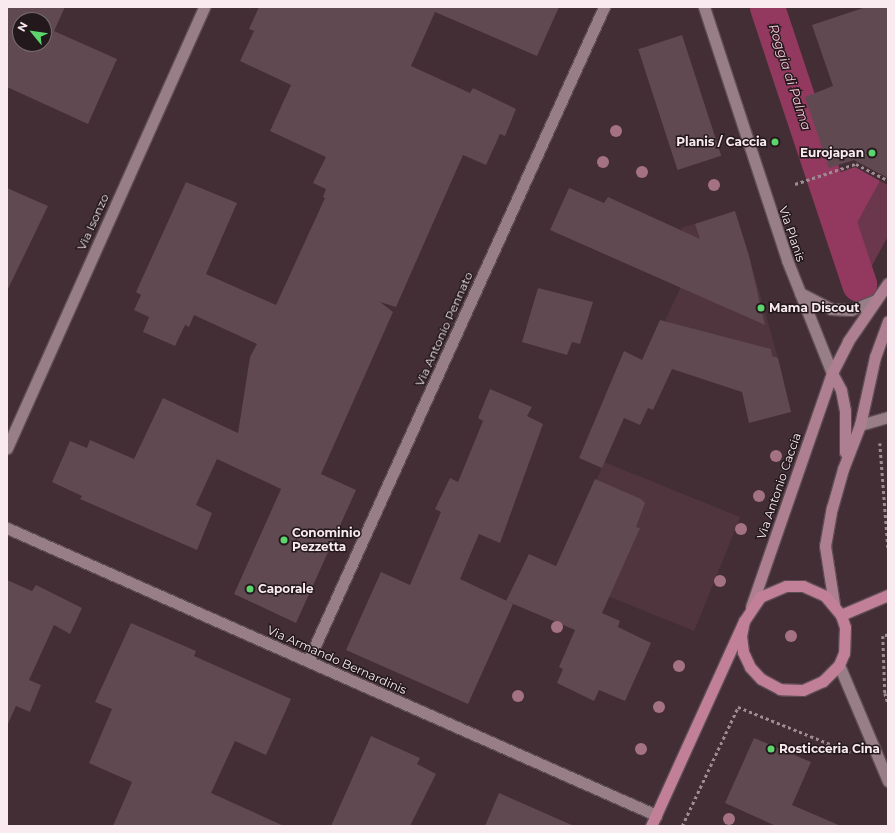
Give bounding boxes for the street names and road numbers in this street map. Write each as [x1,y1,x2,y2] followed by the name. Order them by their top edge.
[74,192,112,252] street label: Via Isonzo
[776,204,808,264] street label: Via Planis
[412,270,476,388] street label: Via Antonio Pennato
[754,431,804,541] street label: Via Antonio Caccia
[265,623,409,697] street label: Via Armando Bernardinis

